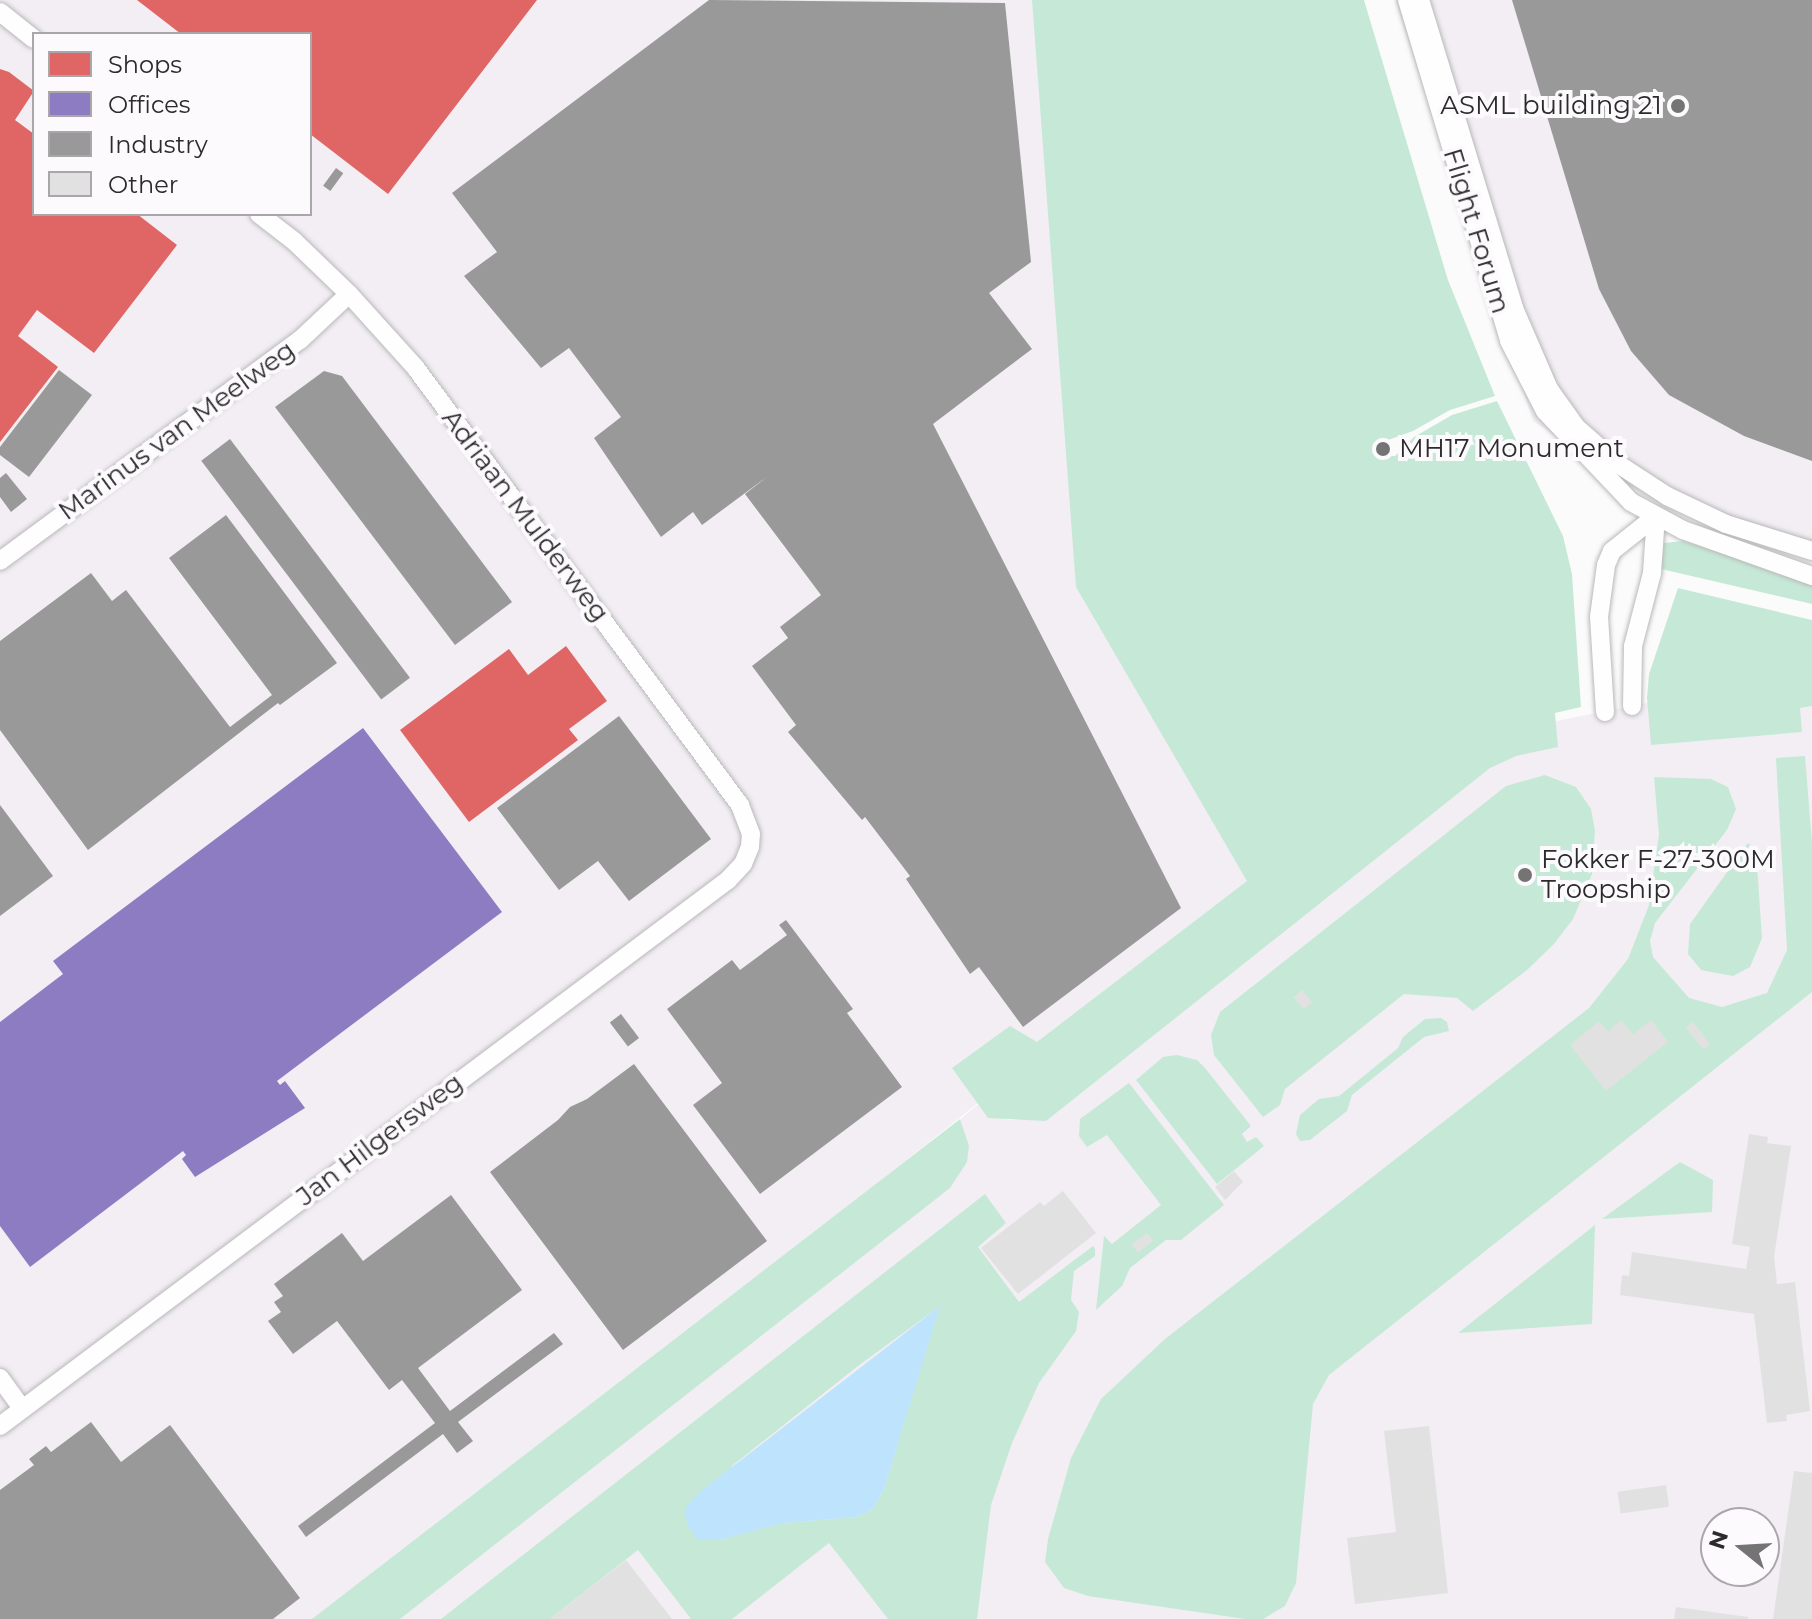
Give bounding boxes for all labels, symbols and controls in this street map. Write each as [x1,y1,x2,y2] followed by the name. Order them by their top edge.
[32,32,312,216] legend
[108,50,182,79] text: Shops
[108,90,190,119] text: Offices
[1440,90,1662,122] place label: ASML building 21
[1669,97,1687,115] marker: ASML building 21
[108,130,208,159] text: Industry
[1436,145,1516,317] street label: Flight Forum
[108,170,178,199] text: Other
[53,335,301,527] street label: Marinus van Meelweg
[435,404,615,628] street label: Adriaan Mulderweg
[1399,433,1624,465] place label: MH17 Monument
[1374,440,1392,458] marker: MH17 Monument
[1541,844,1775,906] place label: Fokker F-27-300M Troopship
[1516,866,1534,884] marker: Fokker F-27-300M Troopship
[291,1067,469,1213] street label: Jan Hilgersweg
[1700,1507,1780,1587] north arrow
[1703,1527,1734,1553] text: N

